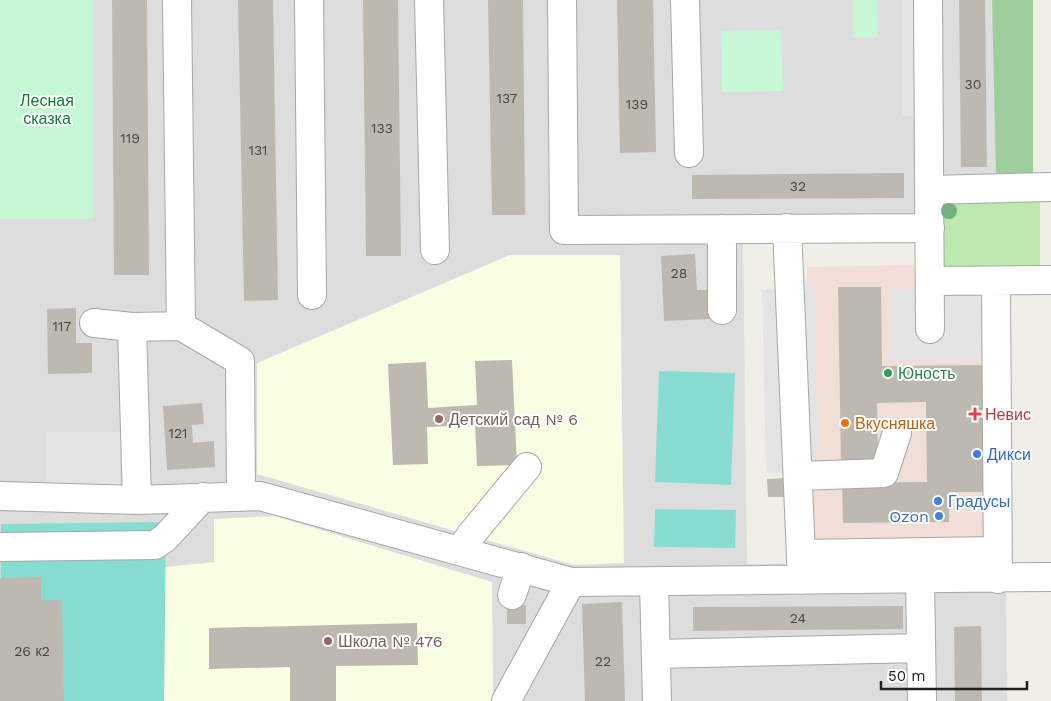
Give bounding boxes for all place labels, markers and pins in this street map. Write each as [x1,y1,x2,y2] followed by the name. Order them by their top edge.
[898,364,956,383] place label: Юность
[882,367,894,379] marker: Юность
[985,405,1031,424] place label: Невис
[969,408,981,420] marker: Невис
[449,410,578,429] place label: Детский сад № 6
[433,413,445,425] marker: Детский сад № 6
[855,414,935,433] place label: Вкусняшка
[839,417,851,429] marker: Вкусняшка
[987,445,1031,464] place label: Дикси
[971,448,983,460] marker: Дикси
[948,492,1010,511] place label: Градусы
[932,495,944,507] marker: Градусы
[889,507,929,526] place label: Ozon
[933,510,945,522] marker: Ozon
[338,632,442,651] place label: Школа № 476
[322,635,334,647] marker: Школа № 476

